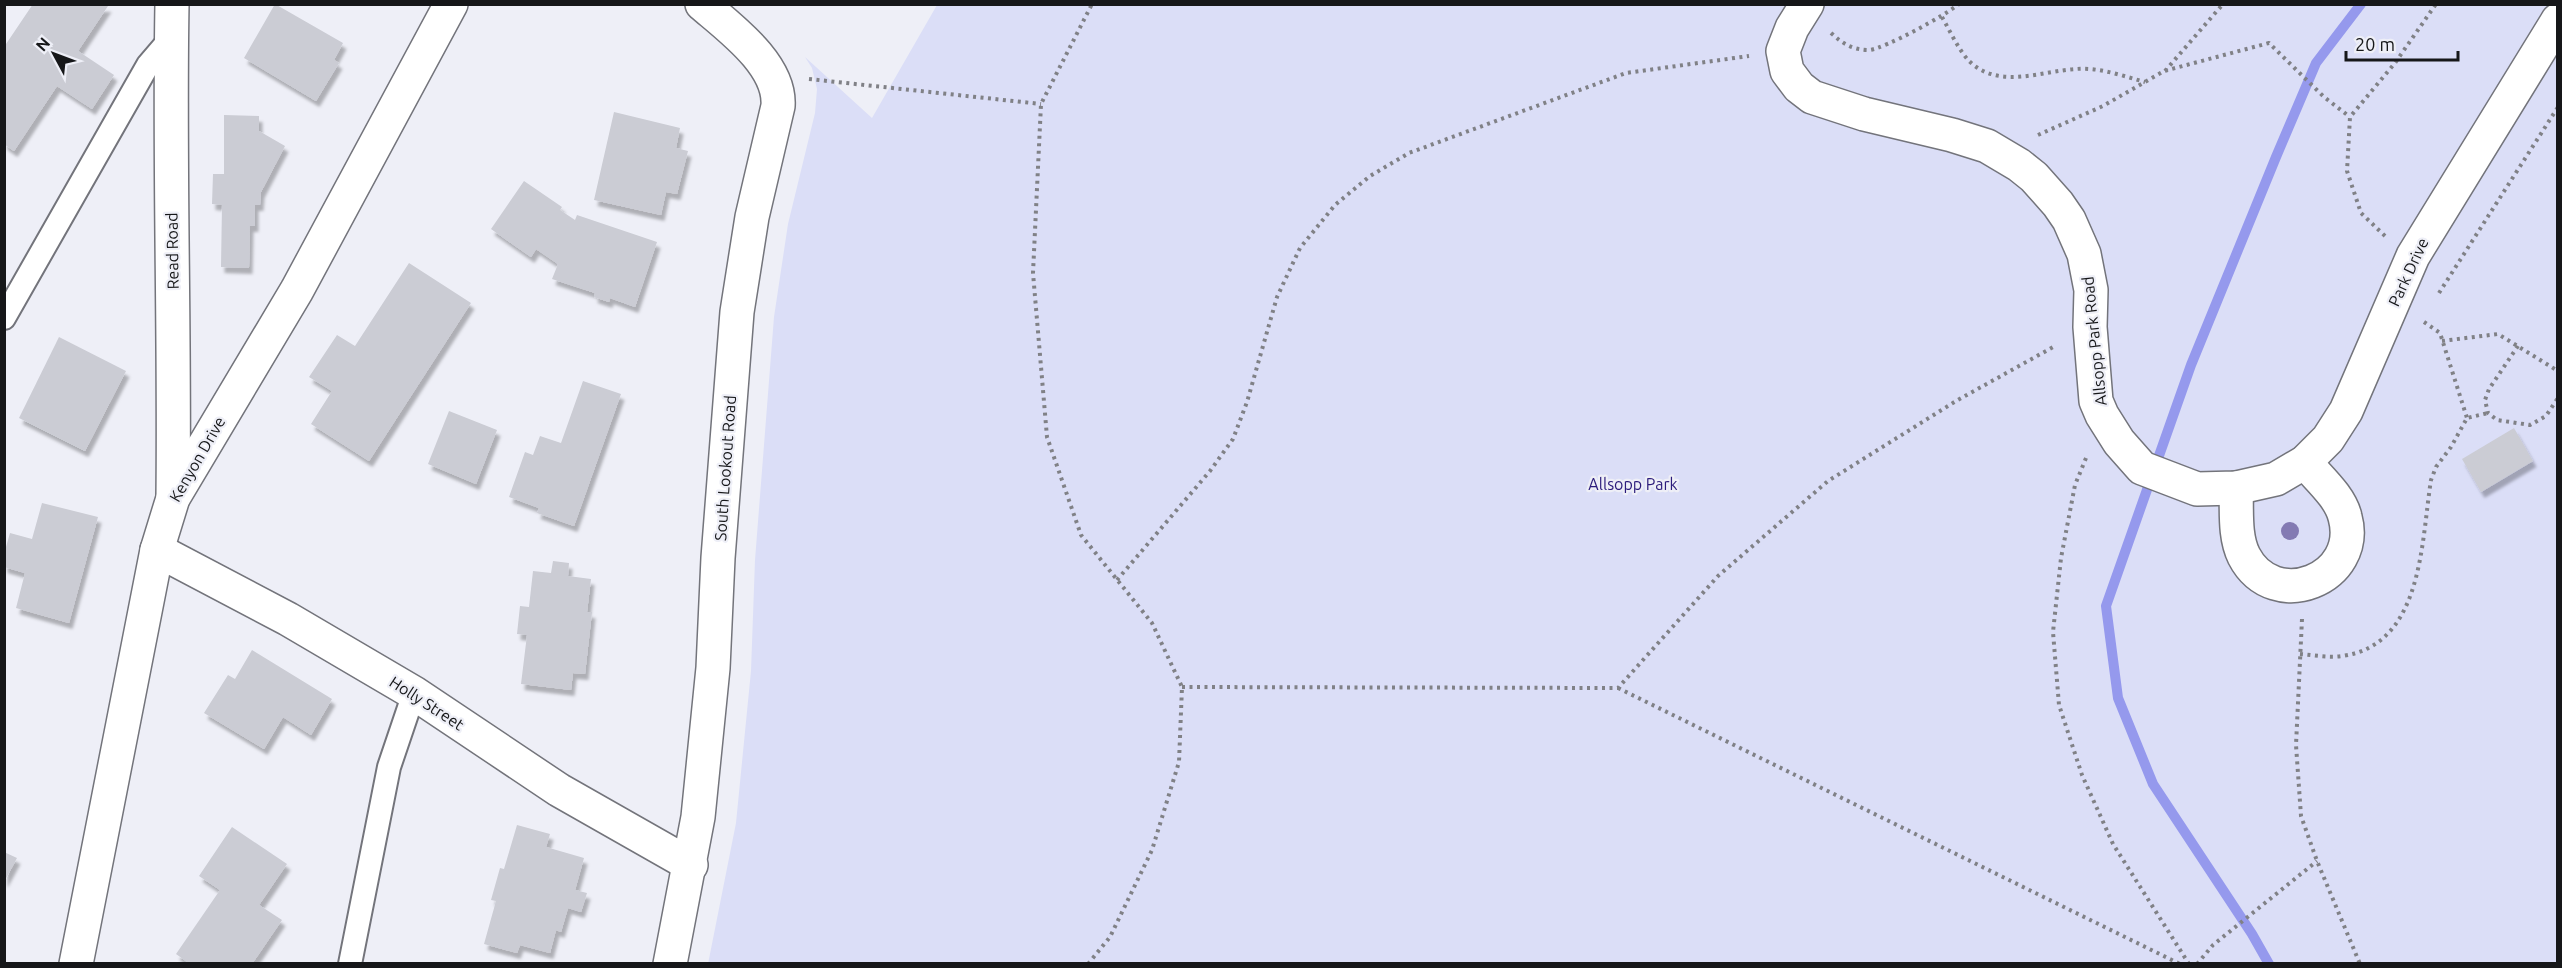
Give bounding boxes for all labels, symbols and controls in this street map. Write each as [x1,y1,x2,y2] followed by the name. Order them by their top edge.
[24,24,84,84] north arrow
[2346,24,2458,62] scale bar
[32,34,53,55] text: N
[2355,34,2395,54] text: 20 m
[162,212,182,290] street label: Read Road
[2384,235,2432,309] street label: Park Drive
[2078,276,2110,406] street label: Allsopp Park Road
[711,395,739,541] street label: South Lookout Road
[165,413,229,505] street label: Kenyon Drive
[1588,475,1678,493] park label: Allsopp Park
[386,672,468,734] street label: Holly Street

